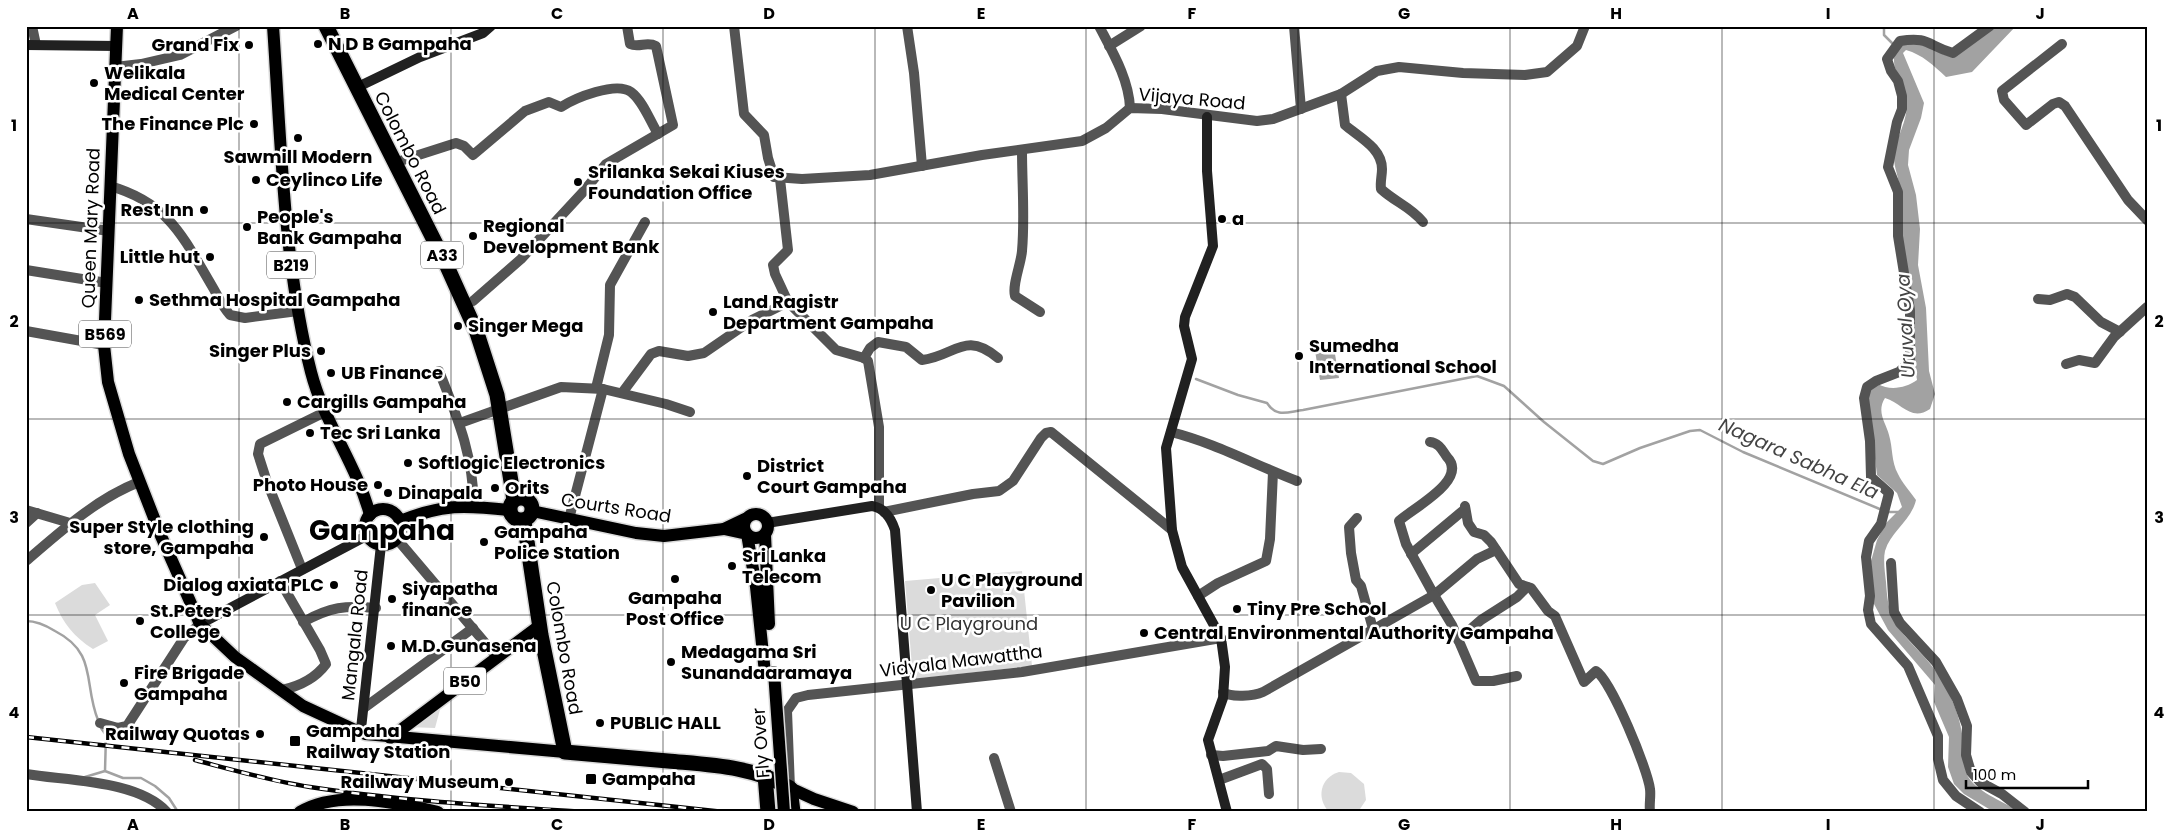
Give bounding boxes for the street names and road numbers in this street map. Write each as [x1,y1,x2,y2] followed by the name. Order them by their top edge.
[1138,81,1246,116] street label: Vijaya Road
[369,87,452,219] street label: Colombo Road
[75,147,106,309] street label: Queen Mary Road
[421,242,463,268] road number: A33
[267,252,315,278] road number: B219
[79,320,131,348] road number: B569
[559,486,673,529] street label: Courts Road
[335,568,374,702] street label: Mangala Road
[540,579,589,717] street label: Colombo Road
[878,638,1044,683] street label: Vidyala Mawattha
[444,668,486,694] road number: B50
[746,707,775,779] street label: Fly Over

